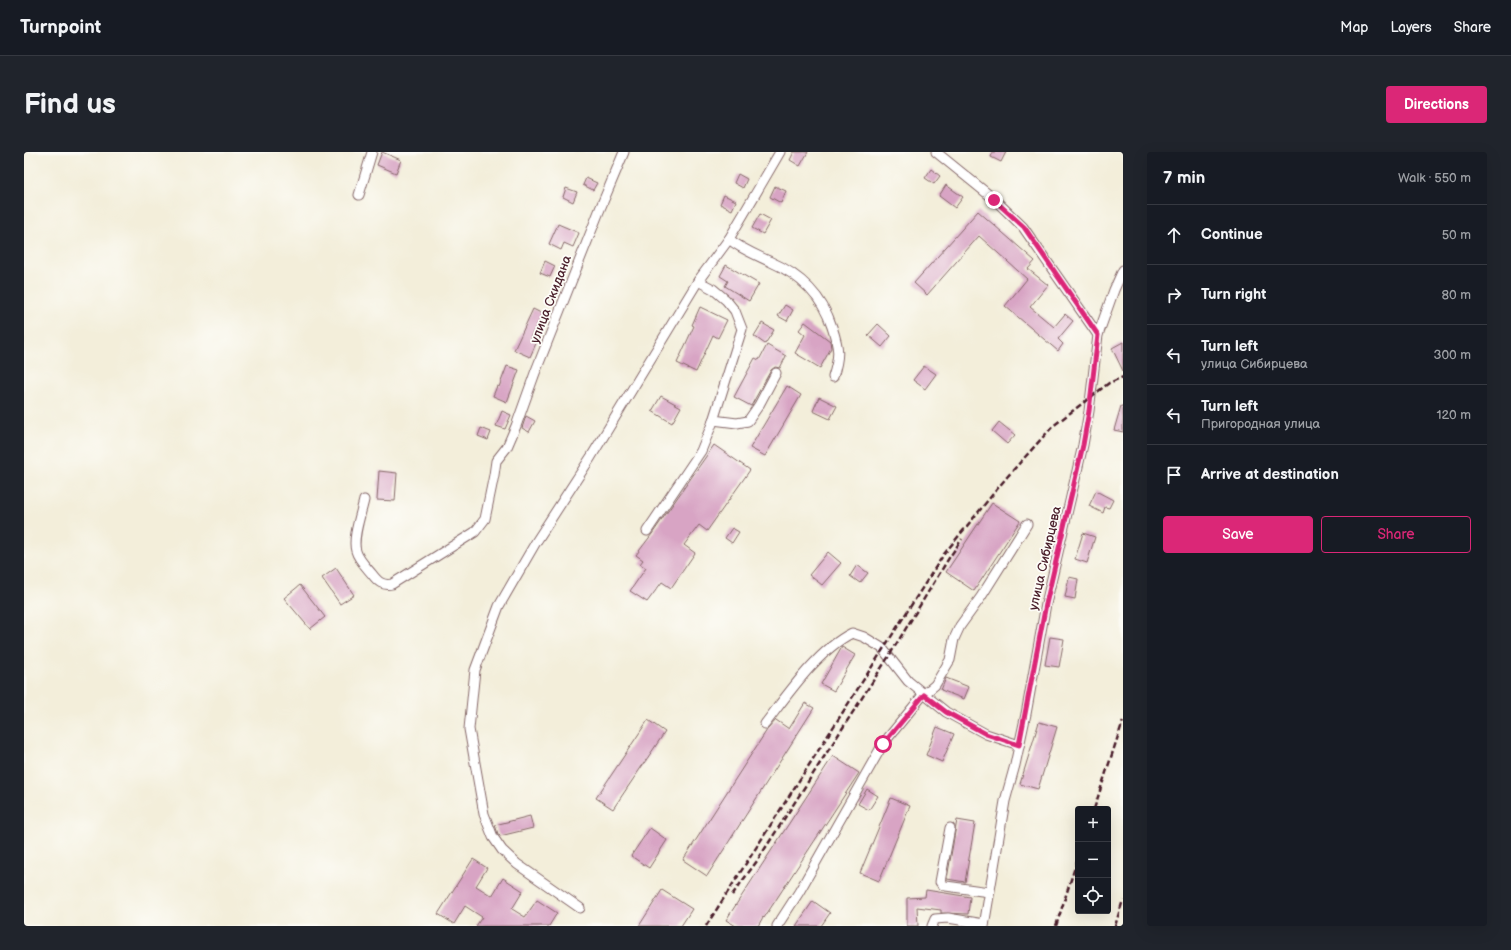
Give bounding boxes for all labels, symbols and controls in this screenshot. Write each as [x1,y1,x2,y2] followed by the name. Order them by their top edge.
[20,16,101,39] text: Turnpoint
[1340,19,1368,36] text: Map
[1390,19,1432,36] text: Layers
[1454,19,1491,36] text: Share
[1386,86,1487,123] button: Directions
[24,88,116,121] text: Find us
[1163,168,1205,188] text: 7 min
[1398,170,1471,186] text: Walk · 550 m
[985,191,1003,209] route end
[1163,224,1185,246] icon: ahead
[1201,225,1263,244] text: Continue
[1442,227,1471,243] text: 50 m
[527,253,575,346] street label: улица Скидана
[1163,284,1185,306] icon: right
[1201,285,1266,304] text: Turn right
[1442,287,1471,303] text: 80 m
[1201,337,1258,356] text: Turn left
[1163,344,1185,366] icon: left
[1433,347,1471,363] text: 300 m
[1201,356,1308,372] text: улица Сибирцева
[1201,397,1258,416] text: Turn left
[1163,404,1185,426] icon: left
[1436,407,1471,423] text: 120 m
[1201,416,1320,432] text: Пригородная улица
[1163,464,1185,486] icon: arrive
[1201,465,1339,484] text: Arrive at destination
[1025,504,1065,612] street label: улица Сибирцева
[1163,516,1313,553] button: Save
[1321,516,1471,553] button: Share
[874,735,892,753] route start
[1075,806,1111,914] map controls
[1075,806,1111,842] button: +
[1075,842,1111,878] button: −
[1075,878,1111,914] button: locate

